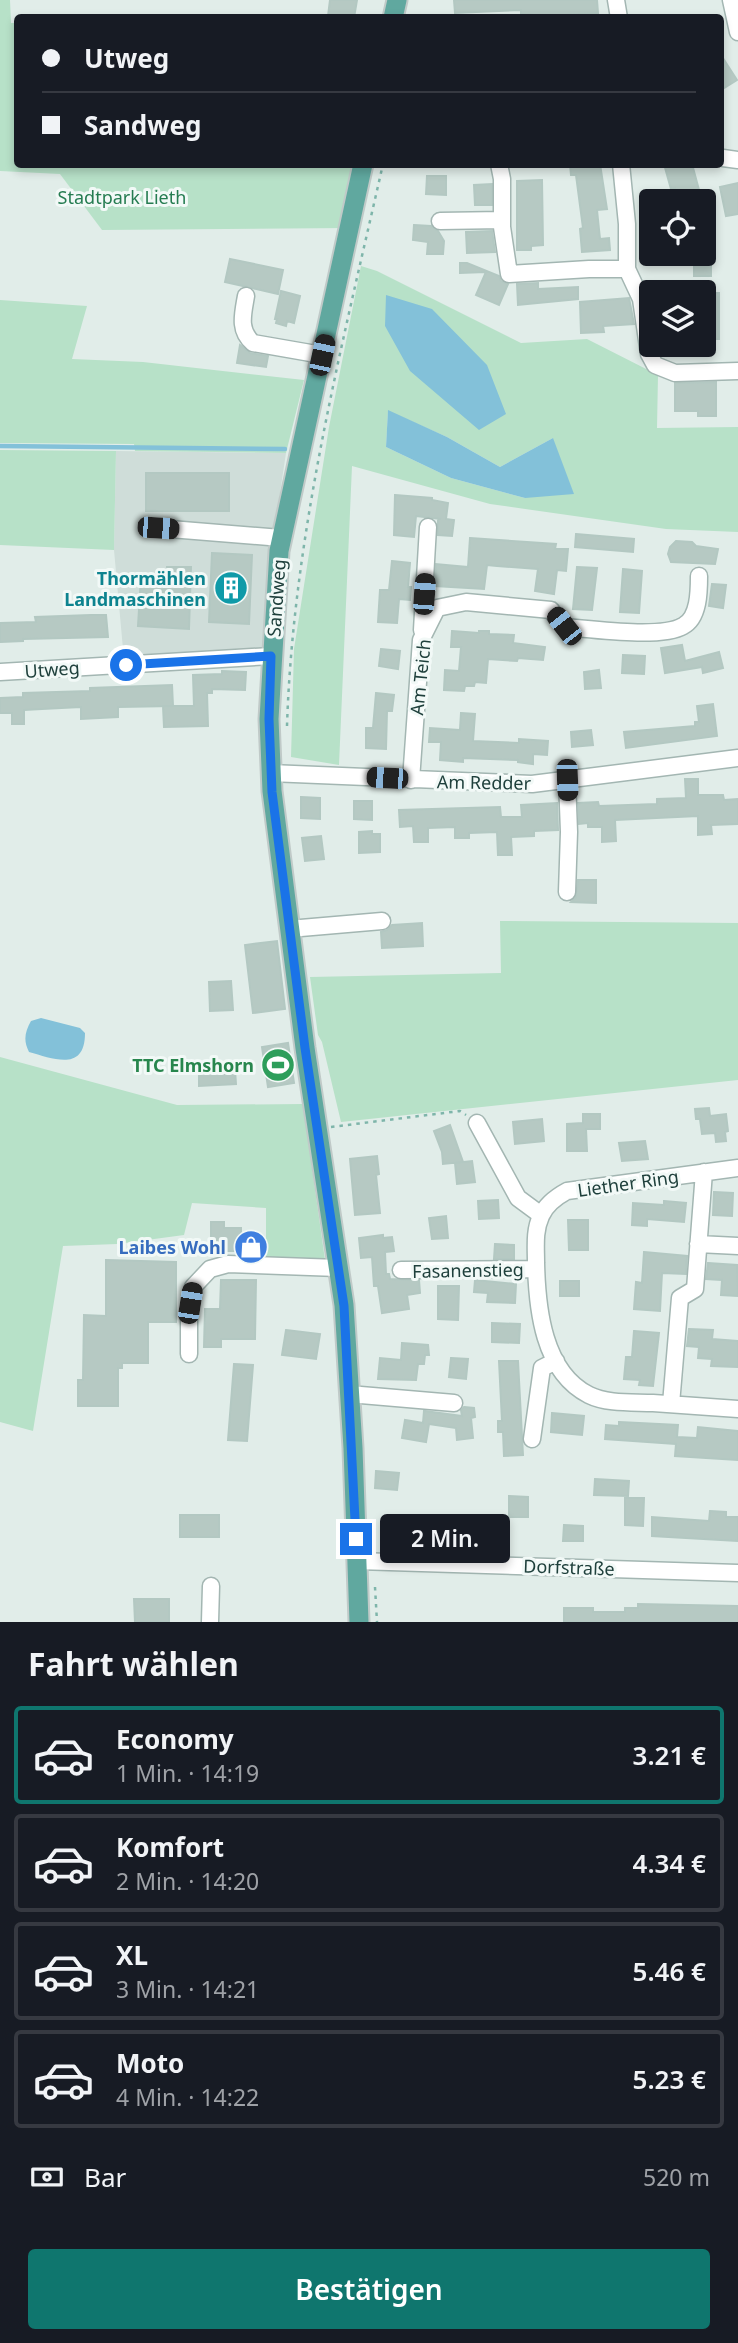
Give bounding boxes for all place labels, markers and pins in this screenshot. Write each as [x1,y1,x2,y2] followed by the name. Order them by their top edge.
[64,566,206,611] place label: Thormählen Landmaschinen
[212,569,250,607] building icon: Thormählen Landmaschinen
[259,1046,297,1084] sports icon: TTC Elmshorn
[132,1053,254,1077] place label: TTC Elmshorn
[232,1228,270,1266] shop icon: Laibes Wohl
[119,1235,226,1259] place label: Laibes Wohl

